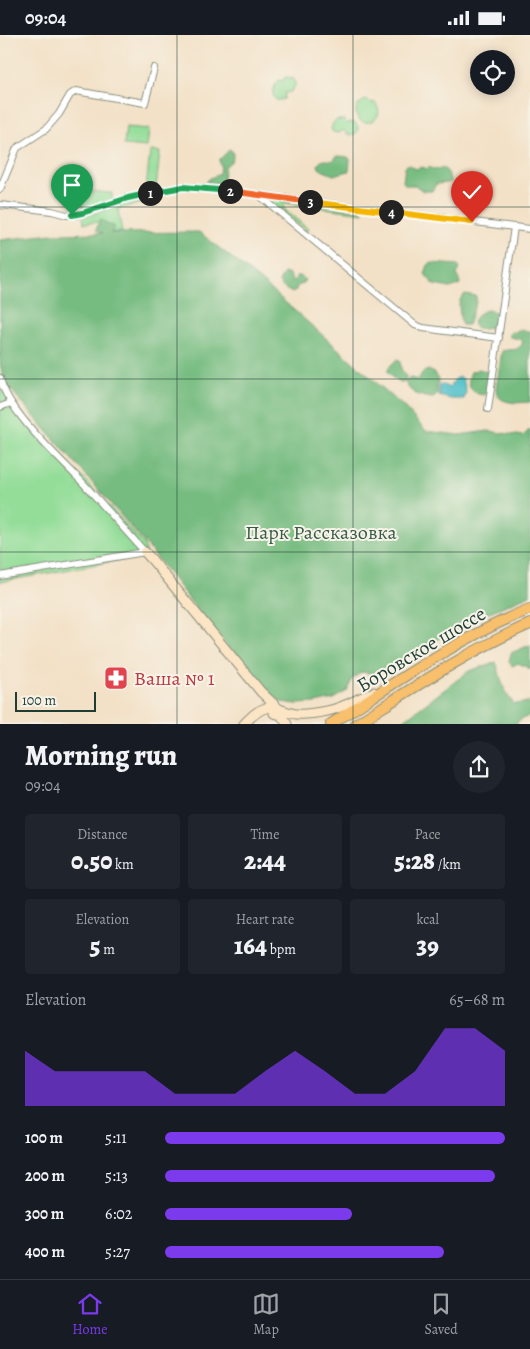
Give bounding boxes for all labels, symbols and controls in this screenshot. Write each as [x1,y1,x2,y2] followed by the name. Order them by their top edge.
[25,5,66,31] text: 09:04
[470,50,515,95] map controls
[470,50,515,95] button: locate
[51,164,93,215] pin
[58,171,86,199] icon: arrive
[451,171,493,222] pin
[458,178,486,206] icon: check
[218,179,242,203] pin: 2
[138,181,162,205] pin: 1
[227,182,234,201] text: 2
[148,184,153,203] text: 1
[298,189,322,215] pin: 3
[307,193,314,212] text: 3
[378,199,404,225] pin: 4
[388,203,395,222] text: 4
[245,519,397,546] park label: Парк Рассказовка
[352,600,491,699] street label: Боровское шоссе
[103,665,129,691] pharmacy icon: Ваша № 1
[134,665,215,692] place label: Ваша № 1
[15,689,96,712] scale bar
[22,691,56,710] text: 100 m
[25,737,177,775] text: Morning run
[453,741,505,793] button: share
[25,775,60,797] text: 09:04
[77,825,127,844] text: Distance
[250,825,280,844] text: Time
[415,825,441,844] text: Pace
[71,844,112,878] text: 0.50
[244,844,286,878] text: 2:44
[394,844,435,878] text: 5:28
[112,855,134,874] text: km
[435,855,461,874] text: /km
[75,910,129,929] text: Elevation
[236,910,294,929] text: Heart rate
[416,910,439,929] text: kcal
[90,929,100,963] text: 5
[234,929,267,963] text: 164
[416,929,439,963] text: 39
[100,940,115,959] text: m
[267,940,296,959] text: bpm
[25,989,86,1011] text: Elevation
[449,989,505,1011] text: 65–68 m
[25,1127,63,1149] text: 100 m
[105,1127,127,1149] text: 5:11
[25,1165,65,1187] text: 200 m
[105,1165,128,1187] text: 5:13
[25,1203,64,1225] text: 300 m
[105,1203,132,1225] text: 6:02
[25,1241,65,1263] text: 400 m
[105,1241,130,1263] text: 5:27
[72,1290,107,1339] tab: Home
[252,1290,280,1339] tab: Map
[425,1290,458,1339] tab: Saved

